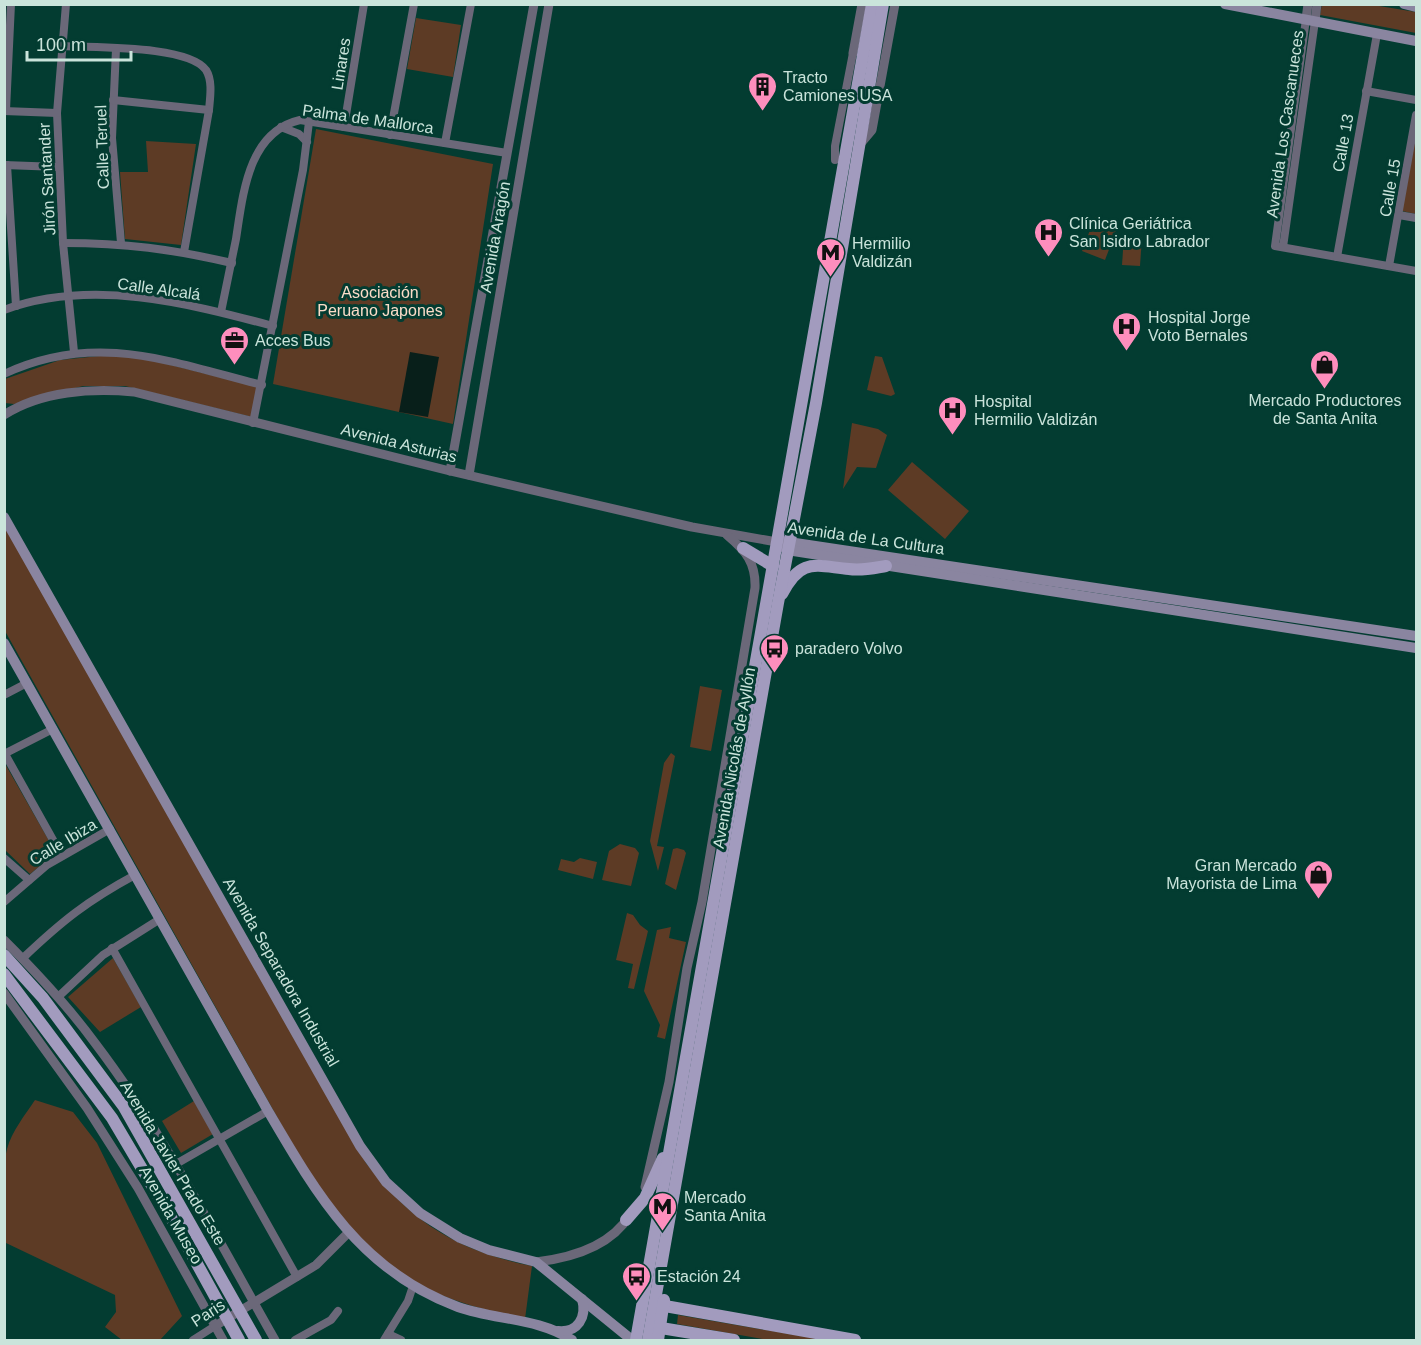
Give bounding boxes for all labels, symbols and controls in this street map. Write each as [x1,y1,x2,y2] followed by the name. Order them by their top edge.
[27,24,130,62] scale bar
[1263,29,1307,219] street label: Avenida Los Cascanueces
[36,35,86,55] text: 100 m
[328,37,354,91] street label: Linares
[783,69,893,104] place label: Tracto Camiones USA
[746,70,778,112] building icon: Tracto Camiones USA
[301,101,435,137] street label: Palma de Mallorca
[92,105,112,189] street label: Calle Teruel
[1330,113,1356,173] street label: Calle 13
[36,121,58,236] street label: Jirón Santander
[1377,158,1403,218] street label: Calle 15
[477,180,513,294] street label: Avenida Aragón
[1069,215,1210,250] place label: Clínica Geriátrica San Isidro Labrador
[1032,216,1064,258] hospital icon: Clínica Geriátrica San Isidro Labrador
[852,235,912,270] place label: Hermilio Valdizán
[815,236,847,278] metro station icon: Hermilio Valdizán
[116,275,202,303] street label: Calle Alcalá
[317,284,443,319] park label: Asociación Peruano Japones
[1148,309,1250,344] place label: Hospital Jorge Voto Bernales
[1111,310,1143,352] hospital icon: Hospital Jorge Voto Bernales
[218,324,250,366] office icon: Acces Bus
[255,332,331,349] place label: Acces Bus
[1309,348,1341,390] shop icon: Mercado Productores de Santa Anita
[1249,392,1401,427] place label: Mercado Productores de Santa Anita
[974,393,1097,428] place label: Hospital Hermilio Valdizán
[937,394,969,436] hospital icon: Hospital Hermilio Valdizán
[339,420,459,466] street label: Avenida Asturias
[787,519,946,557] street label: Avenida de La Cultura
[758,632,790,674] bus stop icon: paradero Volvo
[795,640,903,657] place label: paradero Volvo
[710,666,758,850] street label: Avenida Nicolás de Ayllón
[27,815,99,869] street label: Calle Ibiza
[1166,857,1297,892] place label: Gran Mercado Mayorista de Lima
[1302,858,1334,900] shop icon: Gran Mercado Mayorista de Lima
[220,875,342,1069] street label: Avenida Separadora Industrial
[117,1078,229,1248] street label: Avenida Javier Prado Este
[136,1163,206,1267] street label: Avenida Museo
[684,1189,766,1224] place label: Mercado Santa Anita
[647,1190,679,1232] metro station icon: Mercado Santa Anita
[620,1260,652,1302] bus stop icon: Estación 24
[657,1268,741,1285] place label: Estación 24
[188,1296,228,1330] street label: Paris

